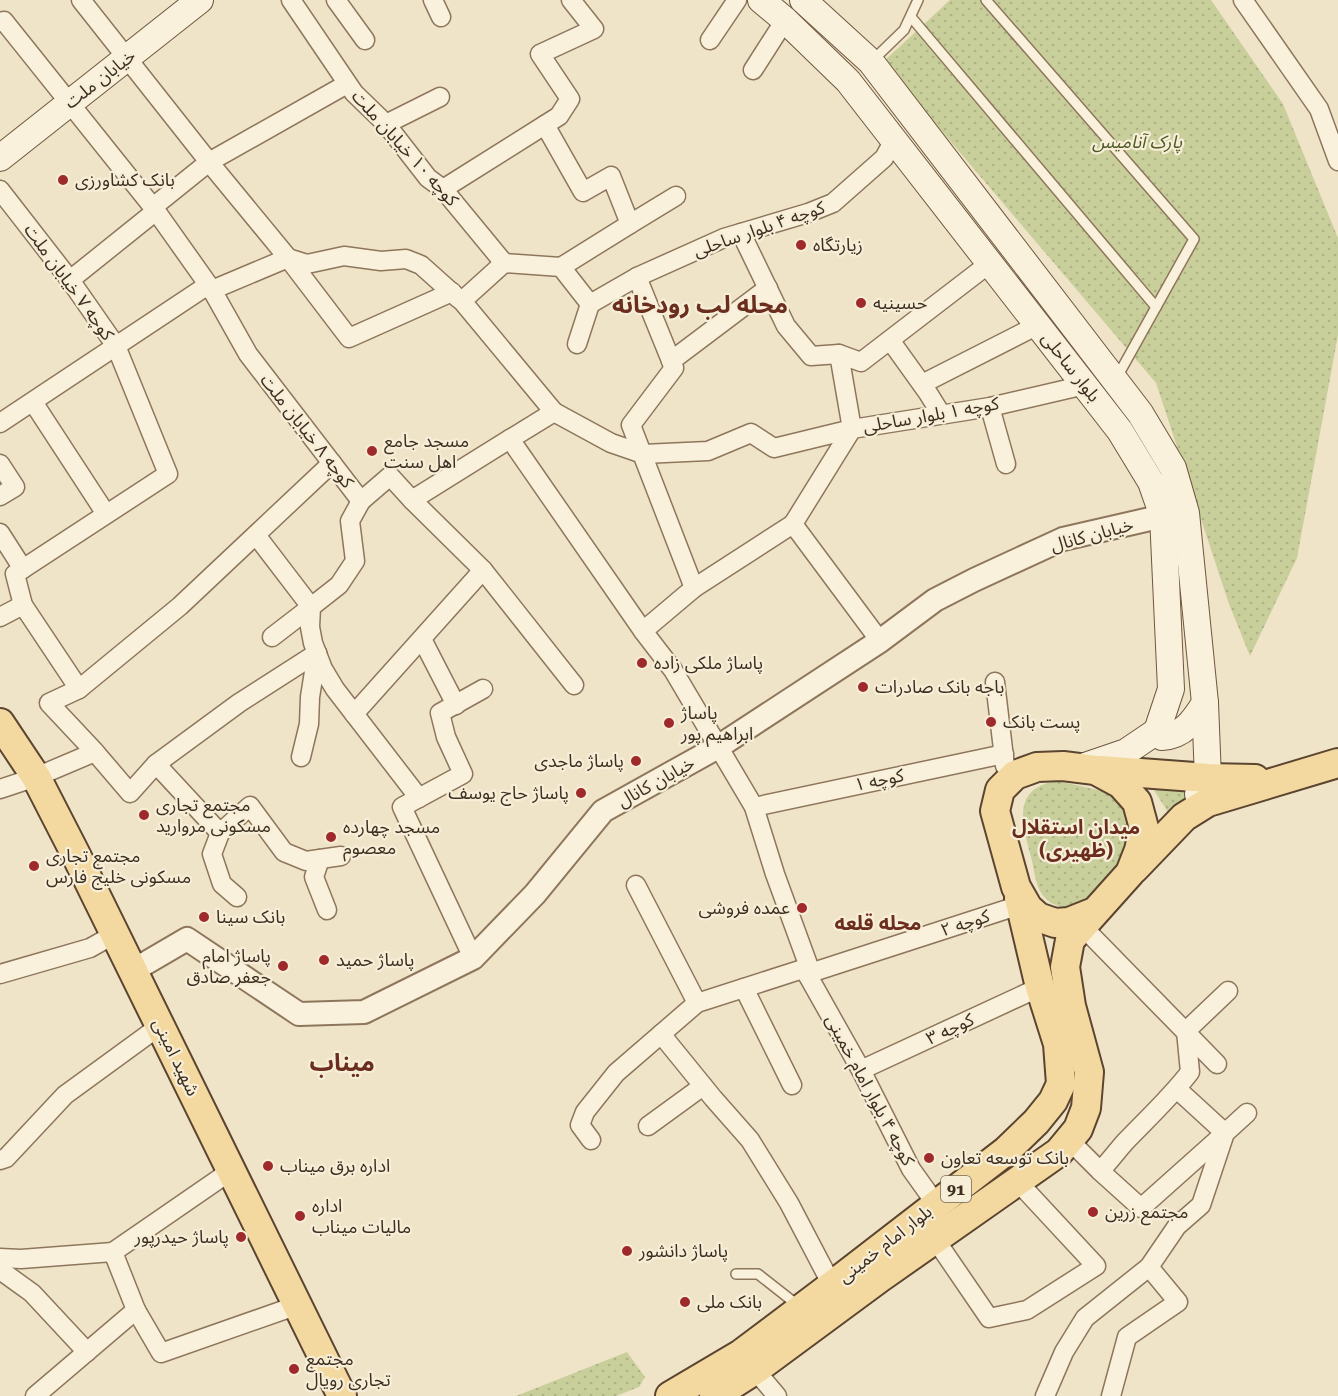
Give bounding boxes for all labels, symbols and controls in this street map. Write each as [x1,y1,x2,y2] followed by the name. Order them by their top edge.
[60,44,140,114] street label: خیابان ملت
[347,85,463,211] street label: کوچه ۱۰ خیابان ملت
[1092,131,1183,154] park label: پارک آنامیس
[75,169,175,191] place label: بانک کشاورزی
[56,173,70,187] marker: بانک کشاورزی
[690,196,828,262] street label: کوچه ۴ بلوار ساحلی
[19,219,119,345] street label: کوچه ۷ خیابان ملت
[813,234,863,256] place label: زیارتگاه
[794,238,808,252] marker: زیارتگاه
[612,291,788,320] district label: محله لب رودخانه
[873,292,927,313] place label: حسینیه
[854,296,868,310] marker: حسینیه
[1037,328,1105,406] street label: بلوار ساحلی
[256,370,359,493] street label: کوچه ۸ خیابان ملت
[861,392,1001,438] street label: کوچه ۱ بلوار ساحلی
[384,430,469,473] place label: مسجد جامع اهل سنت
[365,444,379,458] marker: مسجد جامع اهل سنت
[1048,513,1136,557] street label: خیابان کانال
[654,652,763,674] place label: پاساژ ملکی زاده
[635,656,649,670] marker: پاساژ ملکی زاده
[875,676,1004,698] place label: باجه بانک صادرات
[856,680,870,694] marker: باجه بانک صادرات
[680,702,753,747] place label: پاساژ ابراهیم پور
[1003,711,1080,733] place label: پست بانک
[984,715,998,729] marker: پست بانک
[662,716,676,730] marker: پاساژ ابراهیم پور
[534,750,624,772] place label: پاساژ ماجدی
[614,752,698,812] street label: خیابان کانال
[629,754,643,768] marker: پاساژ ماجدی
[852,764,906,796] street label: کوچه ۱
[448,782,569,806] place label: پاساژ حاج یوسف
[574,786,588,800] marker: پاساژ حاج یوسف
[156,794,271,837] place label: مجتمع تجاری مسکونی مروارید
[137,808,151,822] marker: مجتمع تجاری مسکونی مروارید
[1012,815,1140,862] district label: میدان استقلال (ظهیری)
[343,816,440,862] place label: مسجد چهارده معصوم
[324,830,338,844] marker: مسجد چهارده معصوم
[46,845,191,890] place label: مجتمع تجاری مسکونی خلیج فارس
[27,859,41,873] marker: مجتمع تجاری مسکونی خلیج فارس
[699,897,790,919] place label: عمده فروشی
[795,901,809,915] marker: عمده فروشی
[938,905,993,941] street label: کوچه ۲
[216,906,285,927] place label: بانک سینا
[197,910,211,924] marker: بانک سینا
[835,911,921,935] district label: محله قلعه
[186,945,271,988] place label: پاساژ امام جعفر صادق
[336,949,414,971] place label: پاساژ حمید
[317,953,331,967] marker: پاساژ حمید
[276,959,290,973] marker: پاساژ امام جعفر صادق
[923,1008,978,1050] street label: کوچه ۳
[818,1011,919,1171] street label: کوچه ۴ بلوار امام خمینی
[148,1014,204,1100] street label: شهید امینی
[309,1049,375,1078] district label: میناب
[941,1147,1069,1169] place label: بانک توسعه تعاون
[922,1151,936,1165] marker: بانک توسعه تعاون
[280,1155,390,1177] place label: اداره برق میناب
[261,1159,275,1173] marker: اداره برق میناب
[941,1176,971,1202] road number: 91
[312,1195,411,1237] place label: اداره مالیات میناب
[833,1200,938,1290] street label: بلوار امام خمینی
[1105,1201,1188,1226] place label: مجتمع زرین
[1086,1205,1100,1219] marker: مجتمع زرین
[293,1209,307,1223] marker: اداره مالیات میناب
[133,1226,229,1248] place label: پاساژ حیدرپور
[234,1230,248,1244] marker: پاساژ حیدرپور
[638,1240,728,1262] place label: پاساژ دانشور
[620,1244,634,1258] marker: پاساژ دانشور
[697,1291,762,1313] place label: بانک ملی
[678,1295,692,1309] marker: بانک ملی
[306,1348,391,1391] place label: مجتمع تجاری رویال
[287,1362,301,1376] marker: مجتمع تجاری رویال

